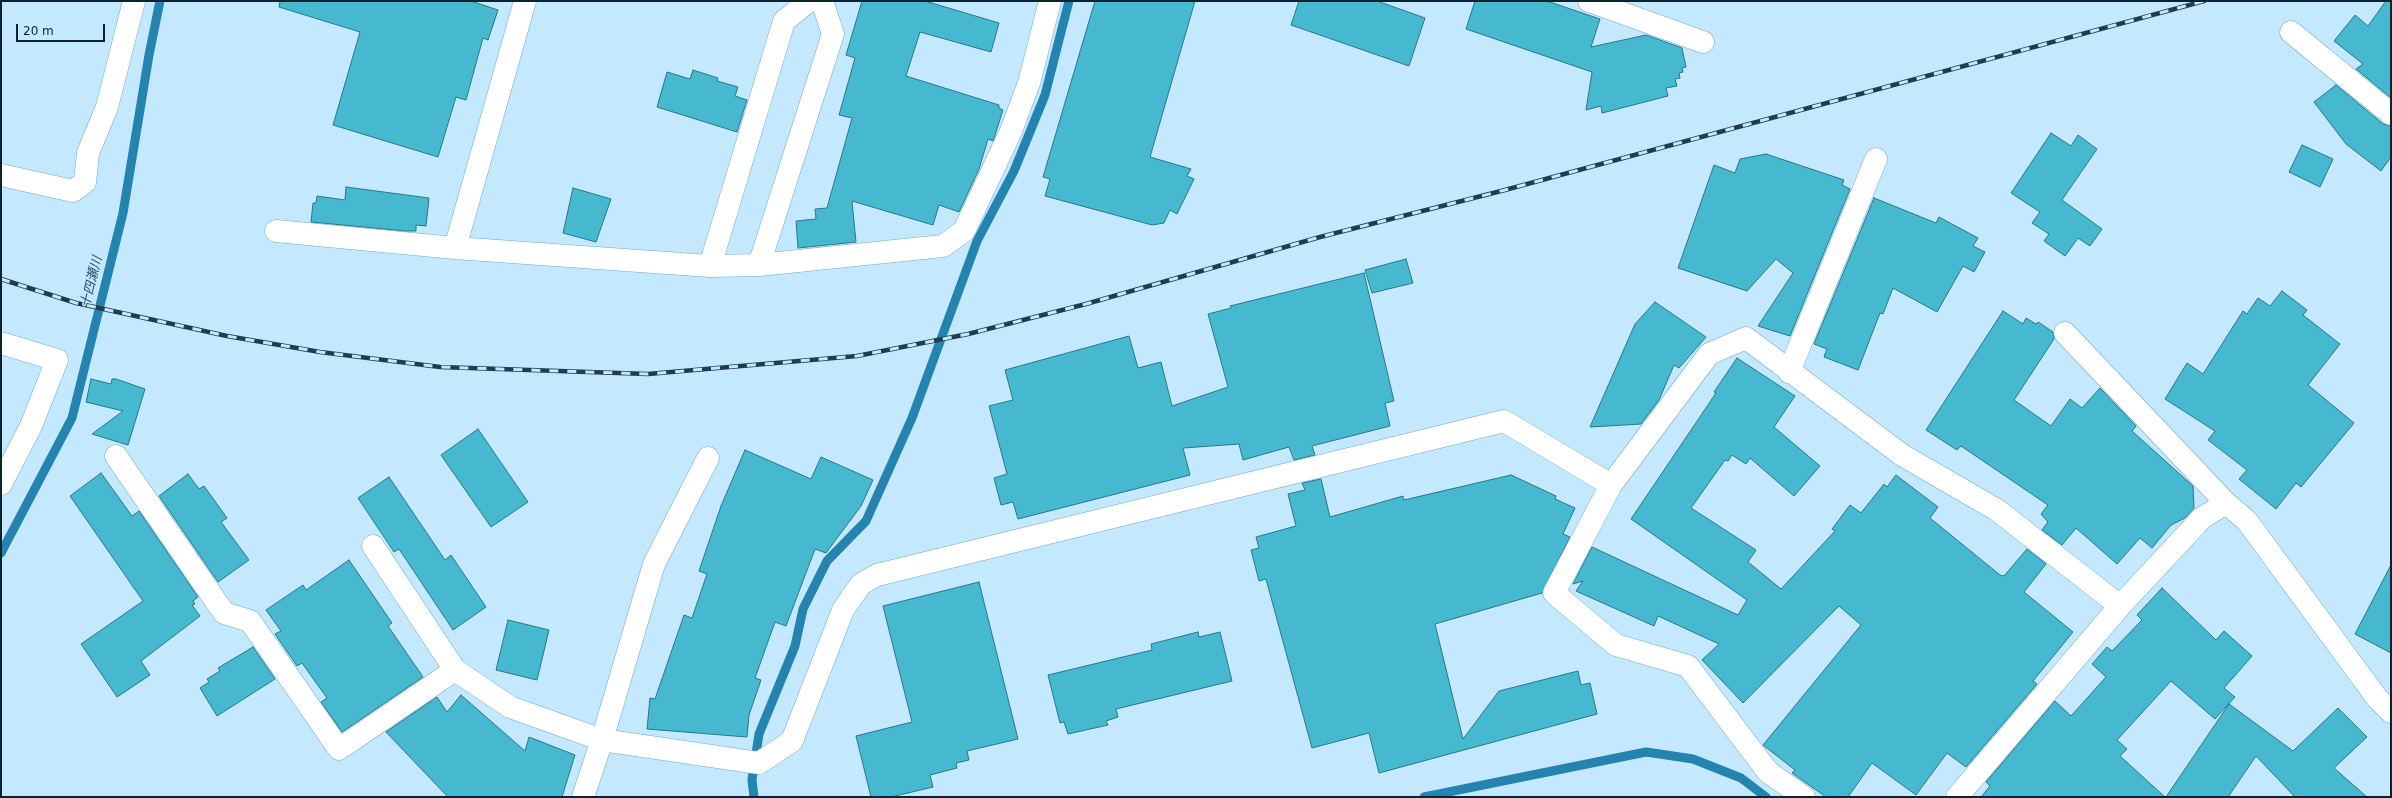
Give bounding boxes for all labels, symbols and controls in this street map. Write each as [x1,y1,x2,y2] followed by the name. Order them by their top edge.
[18,16,107,42] scale bar
[23,24,54,38] text: 20 m
[78,255,106,309] water label: 十四瀬川

